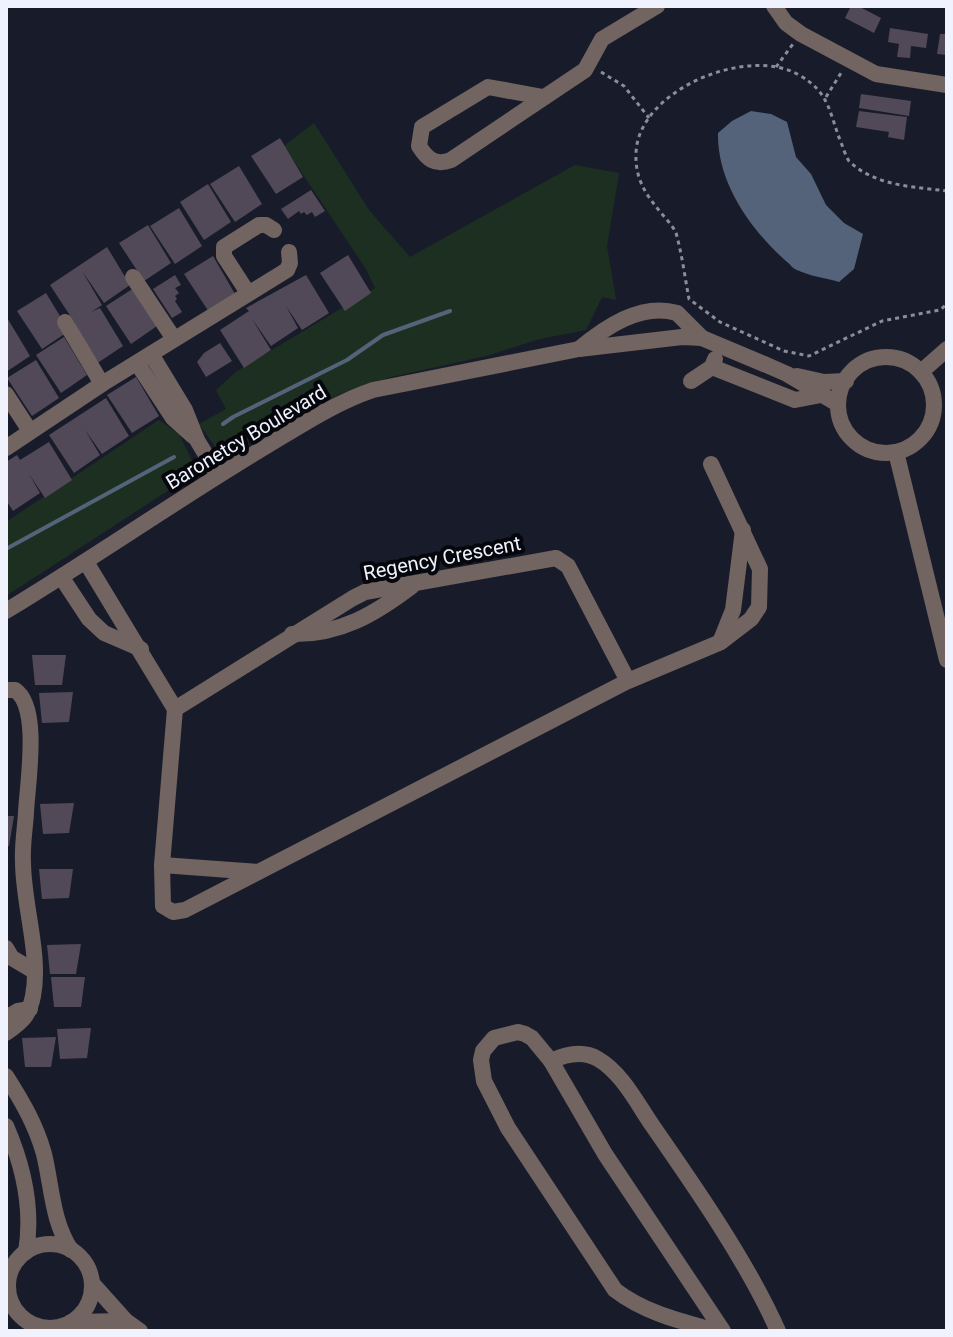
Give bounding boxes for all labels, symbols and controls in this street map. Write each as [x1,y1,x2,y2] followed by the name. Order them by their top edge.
[161,380,331,494] street label: Baronetcy Boulevard
[361,531,523,585] street label: Regency Crescent

